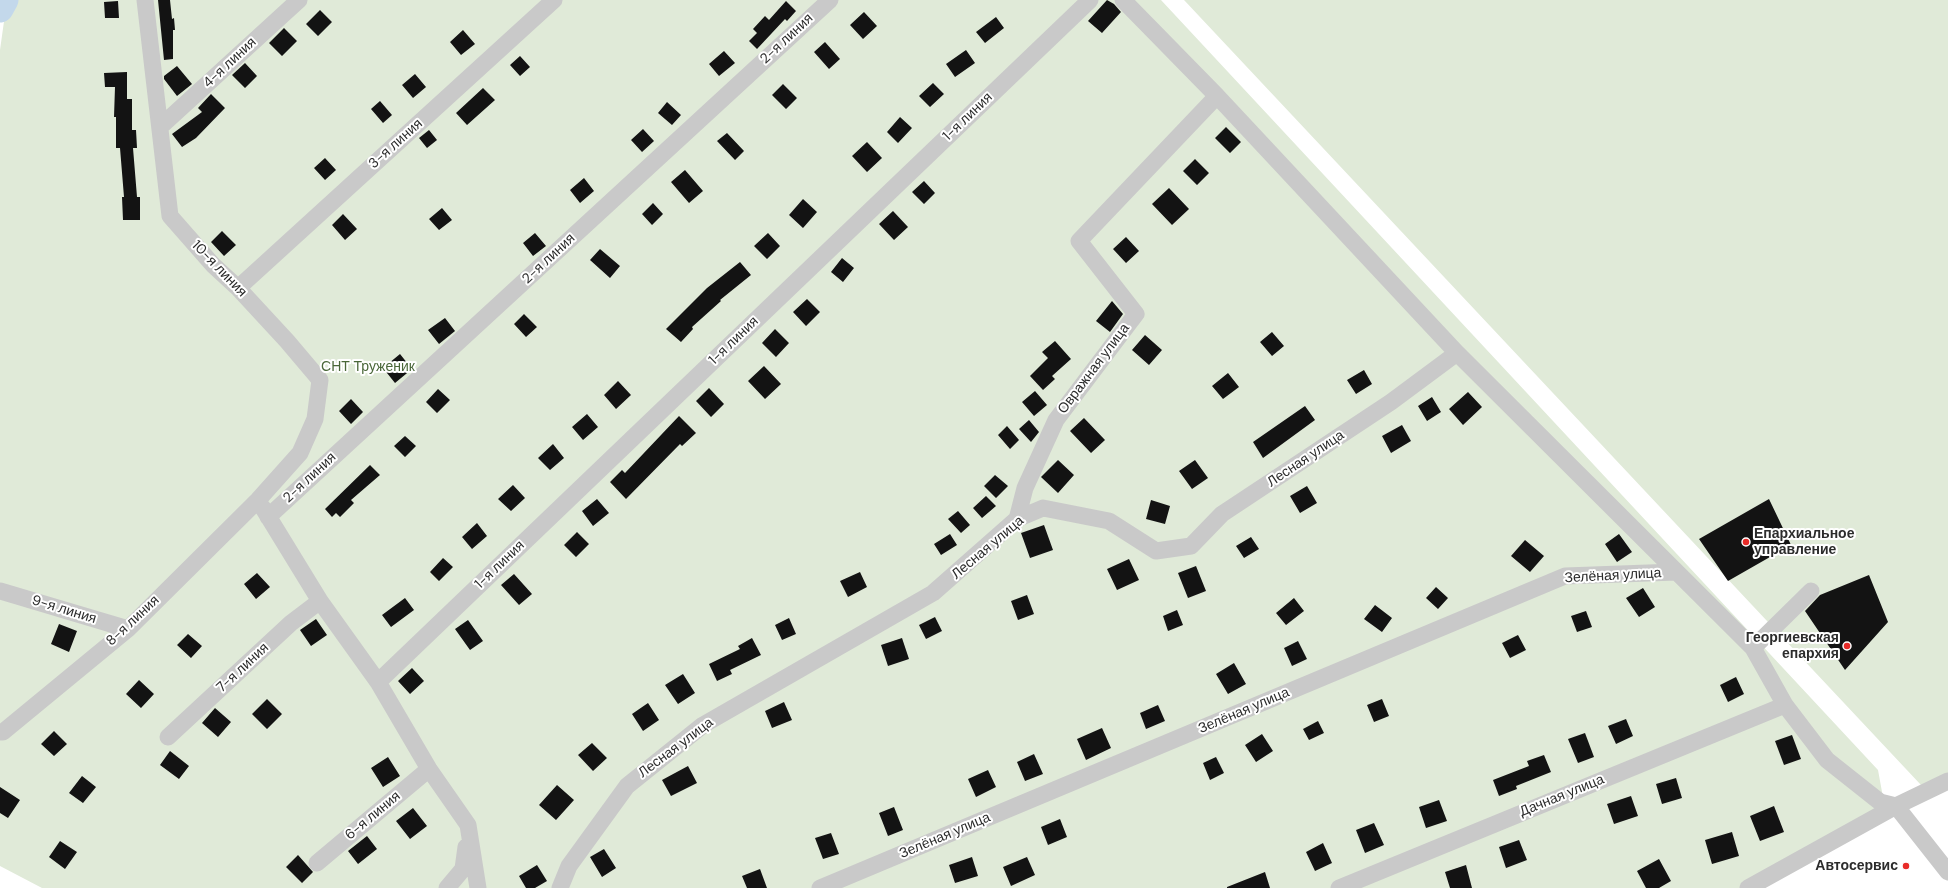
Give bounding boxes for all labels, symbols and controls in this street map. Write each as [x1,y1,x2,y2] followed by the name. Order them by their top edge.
[757,10,817,68] street label: 2-я линия
[200,34,260,92] street label: 4-я линия
[940,89,996,145] street label: 1-я линия
[366,116,426,172] street label: 3-я линия
[519,230,579,288] street label: 2-я линия
[188,237,250,301] street label: 10-я линия
[706,313,762,369] street label: 1-я линия
[1055,321,1133,417] street label: Овражная улица
[321,359,415,375] park label: СНТ Труженик
[1264,427,1348,491] street label: Лесная улица
[280,449,340,507] street label: 2-я линия
[948,513,1028,583] street label: Лесная улица
[1754,526,1854,558] place label: Епархиальное управление
[472,537,528,593] street label: 1-я линия
[1741,537,1751,547] marker: Епархиальное управление
[1564,565,1662,587] street label: Зелёная улица
[30,592,98,628] street label: 9-я линия
[103,592,163,650] street label: 8-я линия
[1746,630,1839,662] place label: Георгиевская епархия
[214,640,272,696] street label: 7-я линия
[1842,641,1852,651] marker: Георгиевская епархия
[1196,684,1292,738] street label: Зелёная улица
[635,714,717,782] street label: Лесная улица
[1517,771,1607,821] street label: Дачная улица
[342,788,404,844] street label: 6-я линия
[897,809,993,863] street label: Зелёная улица
[1815,858,1898,874] place label: Автосервис
[1901,861,1911,871] marker: Автосервис

